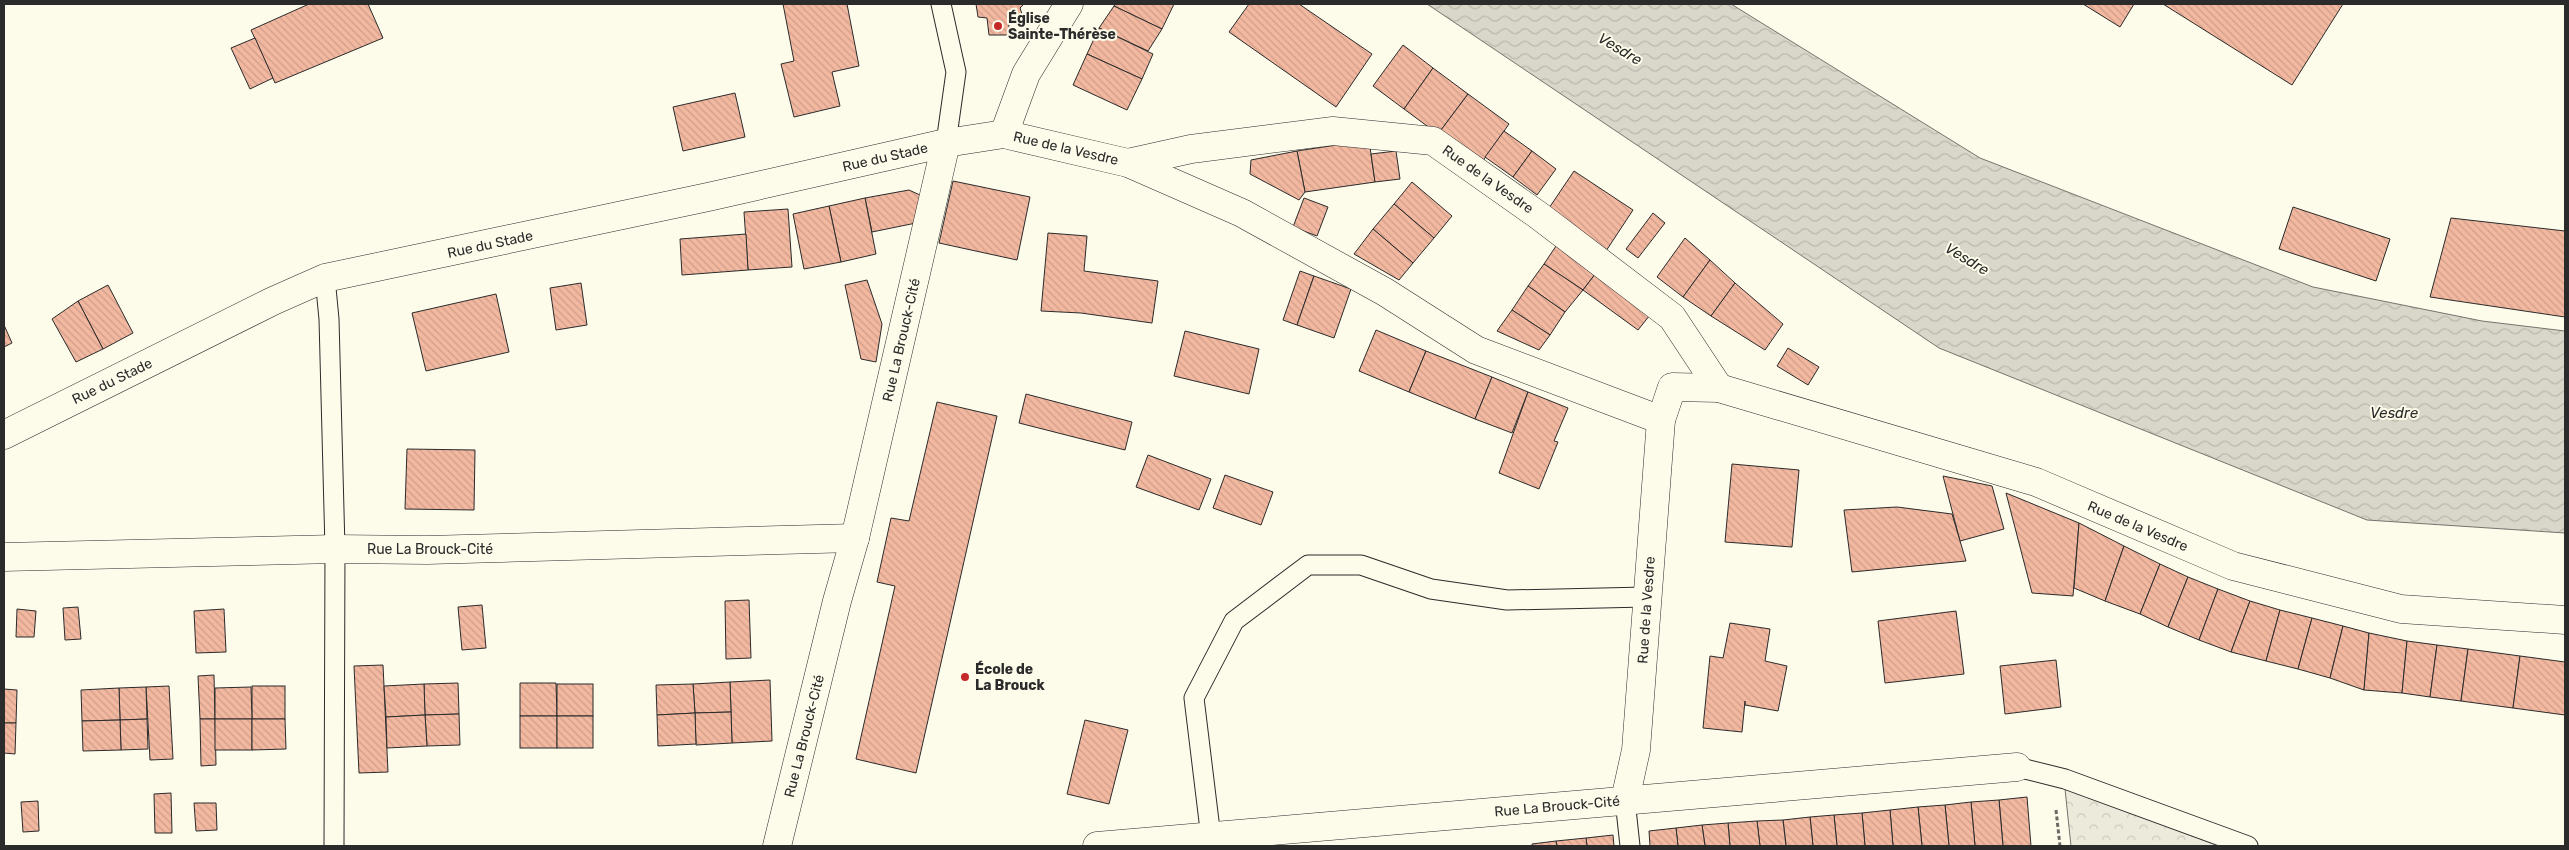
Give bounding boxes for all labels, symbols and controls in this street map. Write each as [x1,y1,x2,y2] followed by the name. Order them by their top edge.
[1008,9,1116,43] place label: Église Sainte-Thérèse
[992,20,1004,32] marker: Église Sainte-Thérèse
[1595,29,1646,69] water label: Vesdre
[1012,128,1120,169] street label: Rue de la Vesdre
[841,139,930,176] street label: Rue du Stade
[1439,142,1537,217] street label: Rue de la Vesdre
[446,227,535,262] street label: Rue du Stade
[1942,239,1993,279] water label: Vesdre
[879,277,924,403] street label: Rue La Brouck-Cité
[69,355,155,408] street label: Rue du Stade
[2370,404,2419,422] water label: Vesdre
[2085,498,2191,555] street label: Rue de la Vesdre
[367,541,493,558] street label: Rue La Brouck-Cité
[1634,556,1659,664] street label: Rue de la Vesdre
[975,660,1046,694] place label: École de La Brouck
[959,671,971,683] marker: École de La Brouck
[781,673,828,799] street label: Rue La Brouck-Cité
[1494,793,1621,820] street label: Rue La Brouck-Cité

